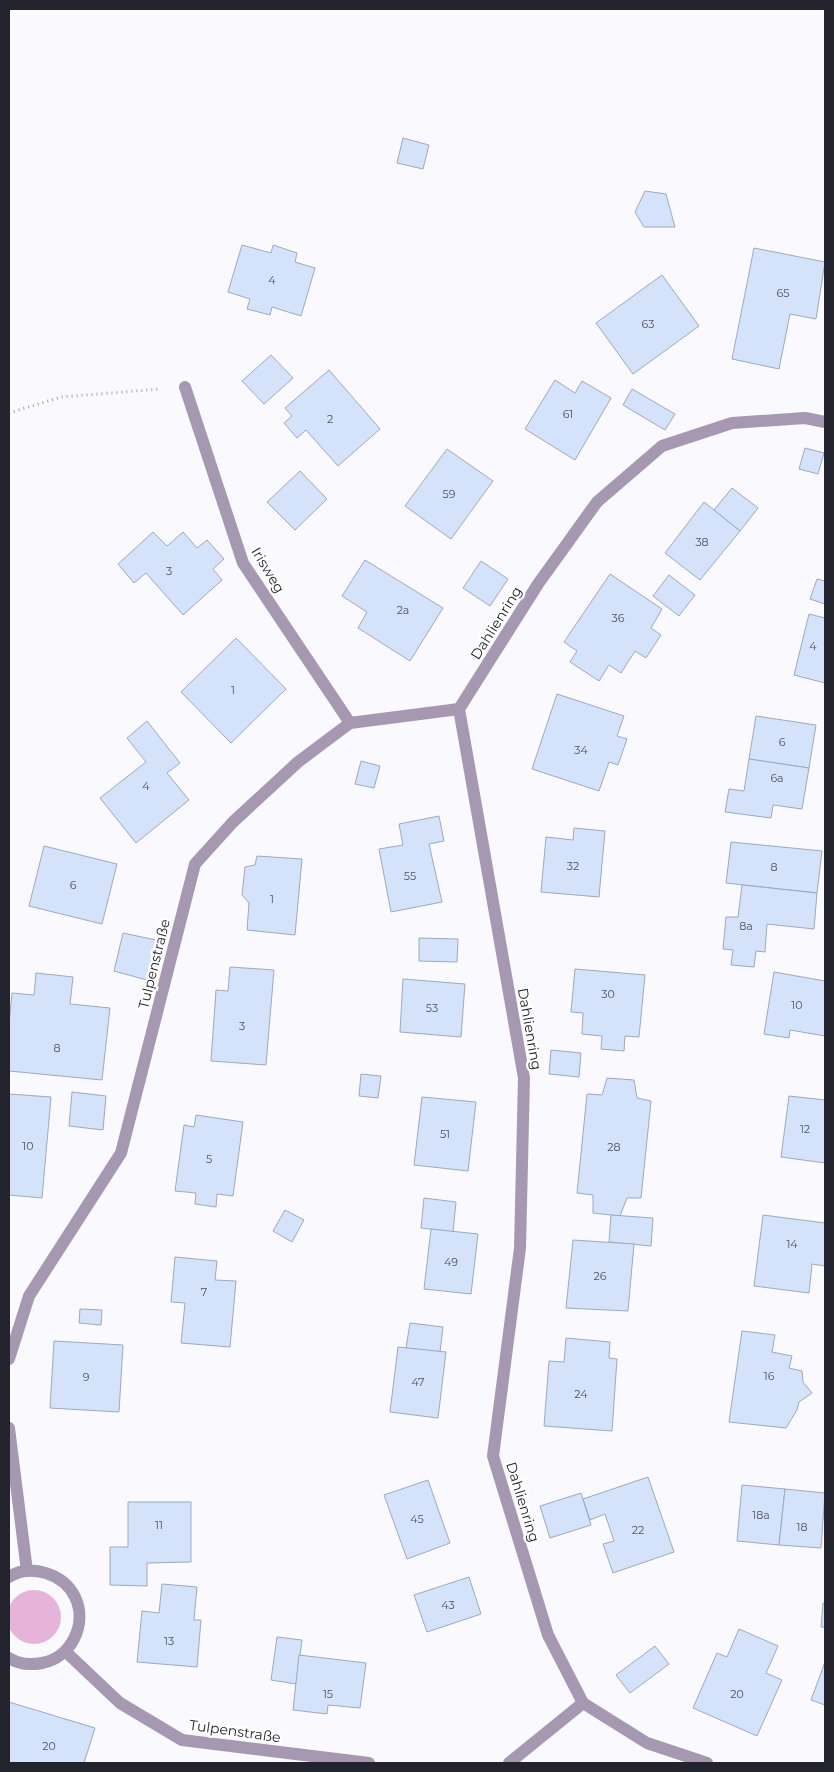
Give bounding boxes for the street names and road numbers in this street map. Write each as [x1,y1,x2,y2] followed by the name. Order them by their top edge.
[247,544,289,596] street label: Irisweg
[466,583,526,663] street label: Dahlienring
[134,917,174,1011] street label: Tulpenstraße
[514,987,546,1071] street label: Dahlienring
[502,1460,544,1544] street label: Dahlienring
[188,1716,282,1746] street label: Tulpenstraße

